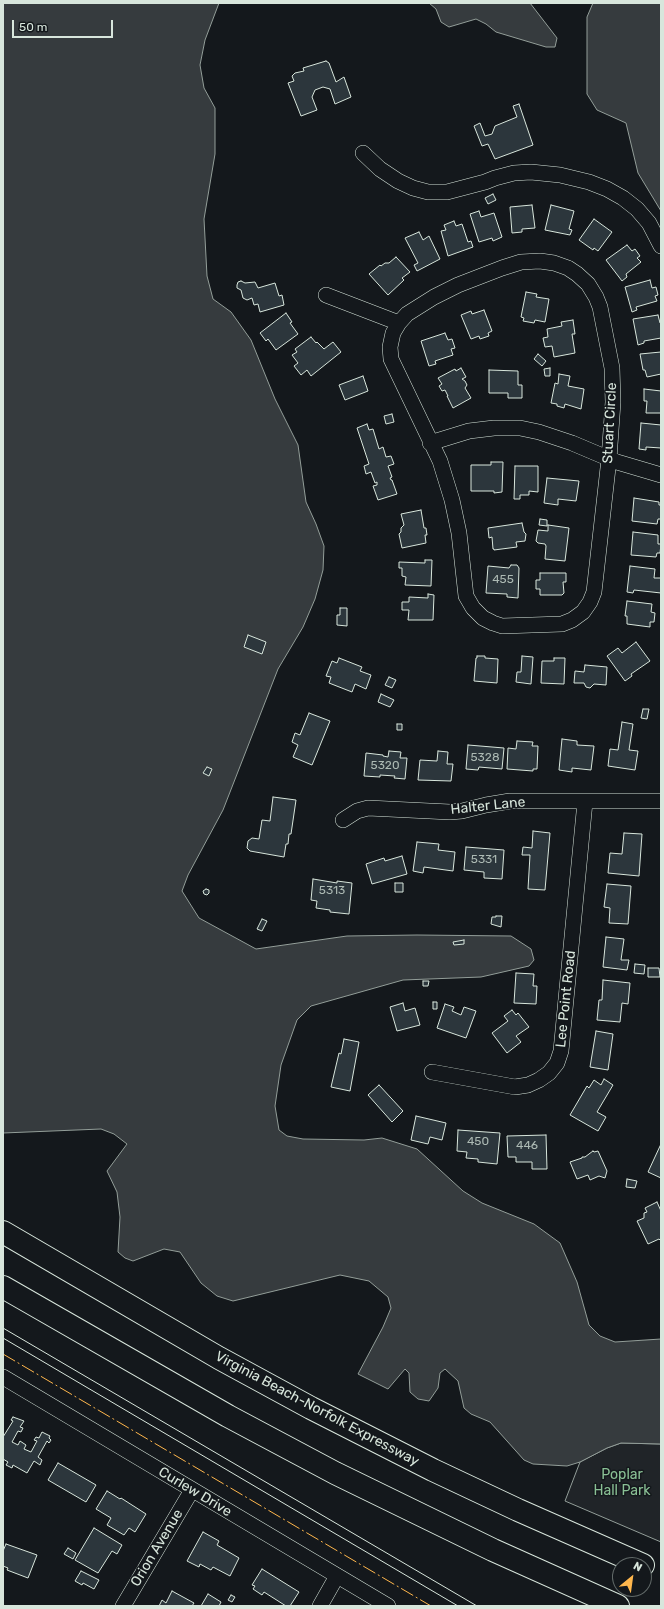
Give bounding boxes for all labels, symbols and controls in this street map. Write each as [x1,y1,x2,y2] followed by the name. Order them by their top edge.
[14,12,115,38] scale bar
[19,20,47,34] text: 50 m
[599,382,621,464] street label: Stuart Circle
[492,573,514,587] house number: 455
[470,751,500,765] house number: 5328
[370,759,400,773] house number: 5320
[450,794,526,818] street label: Halter Lane
[471,853,497,867] house number: 5331
[319,884,345,898] house number: 5313
[553,950,579,1048] street label: Lee Point Road
[467,1135,489,1149] house number: 450
[516,1139,538,1153] house number: 446
[212,1348,422,1470] street label: Virginia Beach-Norfolk Expressway
[155,1464,235,1520] street label: Curlew Drive
[593,1467,651,1500] park label: Poplar Hall Park
[127,1506,187,1590] street label: Orion Avenue
[612,1557,652,1597] north arrow
[631,1559,644,1575] text: N

